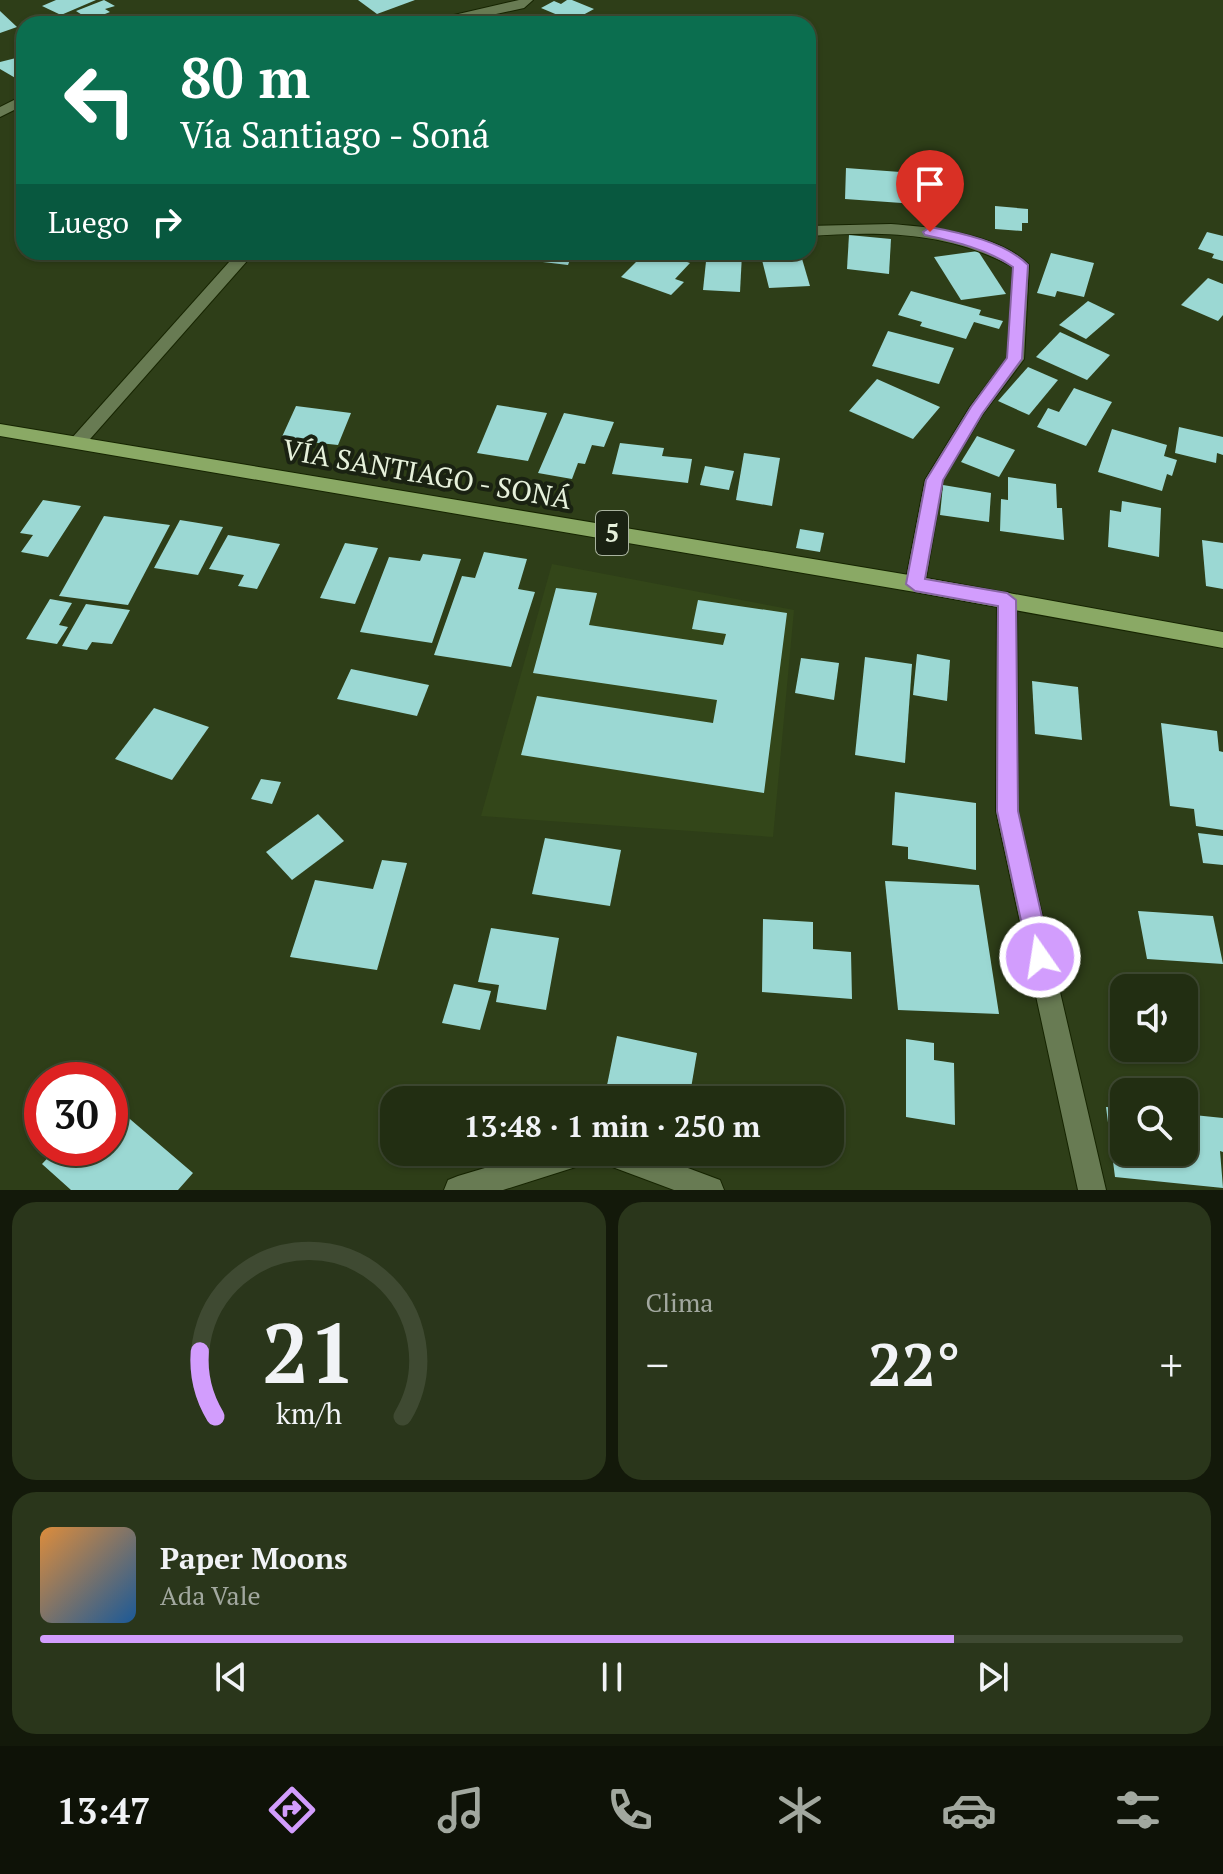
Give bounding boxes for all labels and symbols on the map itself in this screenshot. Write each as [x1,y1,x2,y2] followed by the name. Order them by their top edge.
[896,150,964,232] pin
[280,430,575,517] street label: VÍA SANTIAGO - SONÁ
[596,511,628,555] road number: 5
[998,915,1082,999] position arrow
[24,1062,128,1166] speed limit sign: 30

